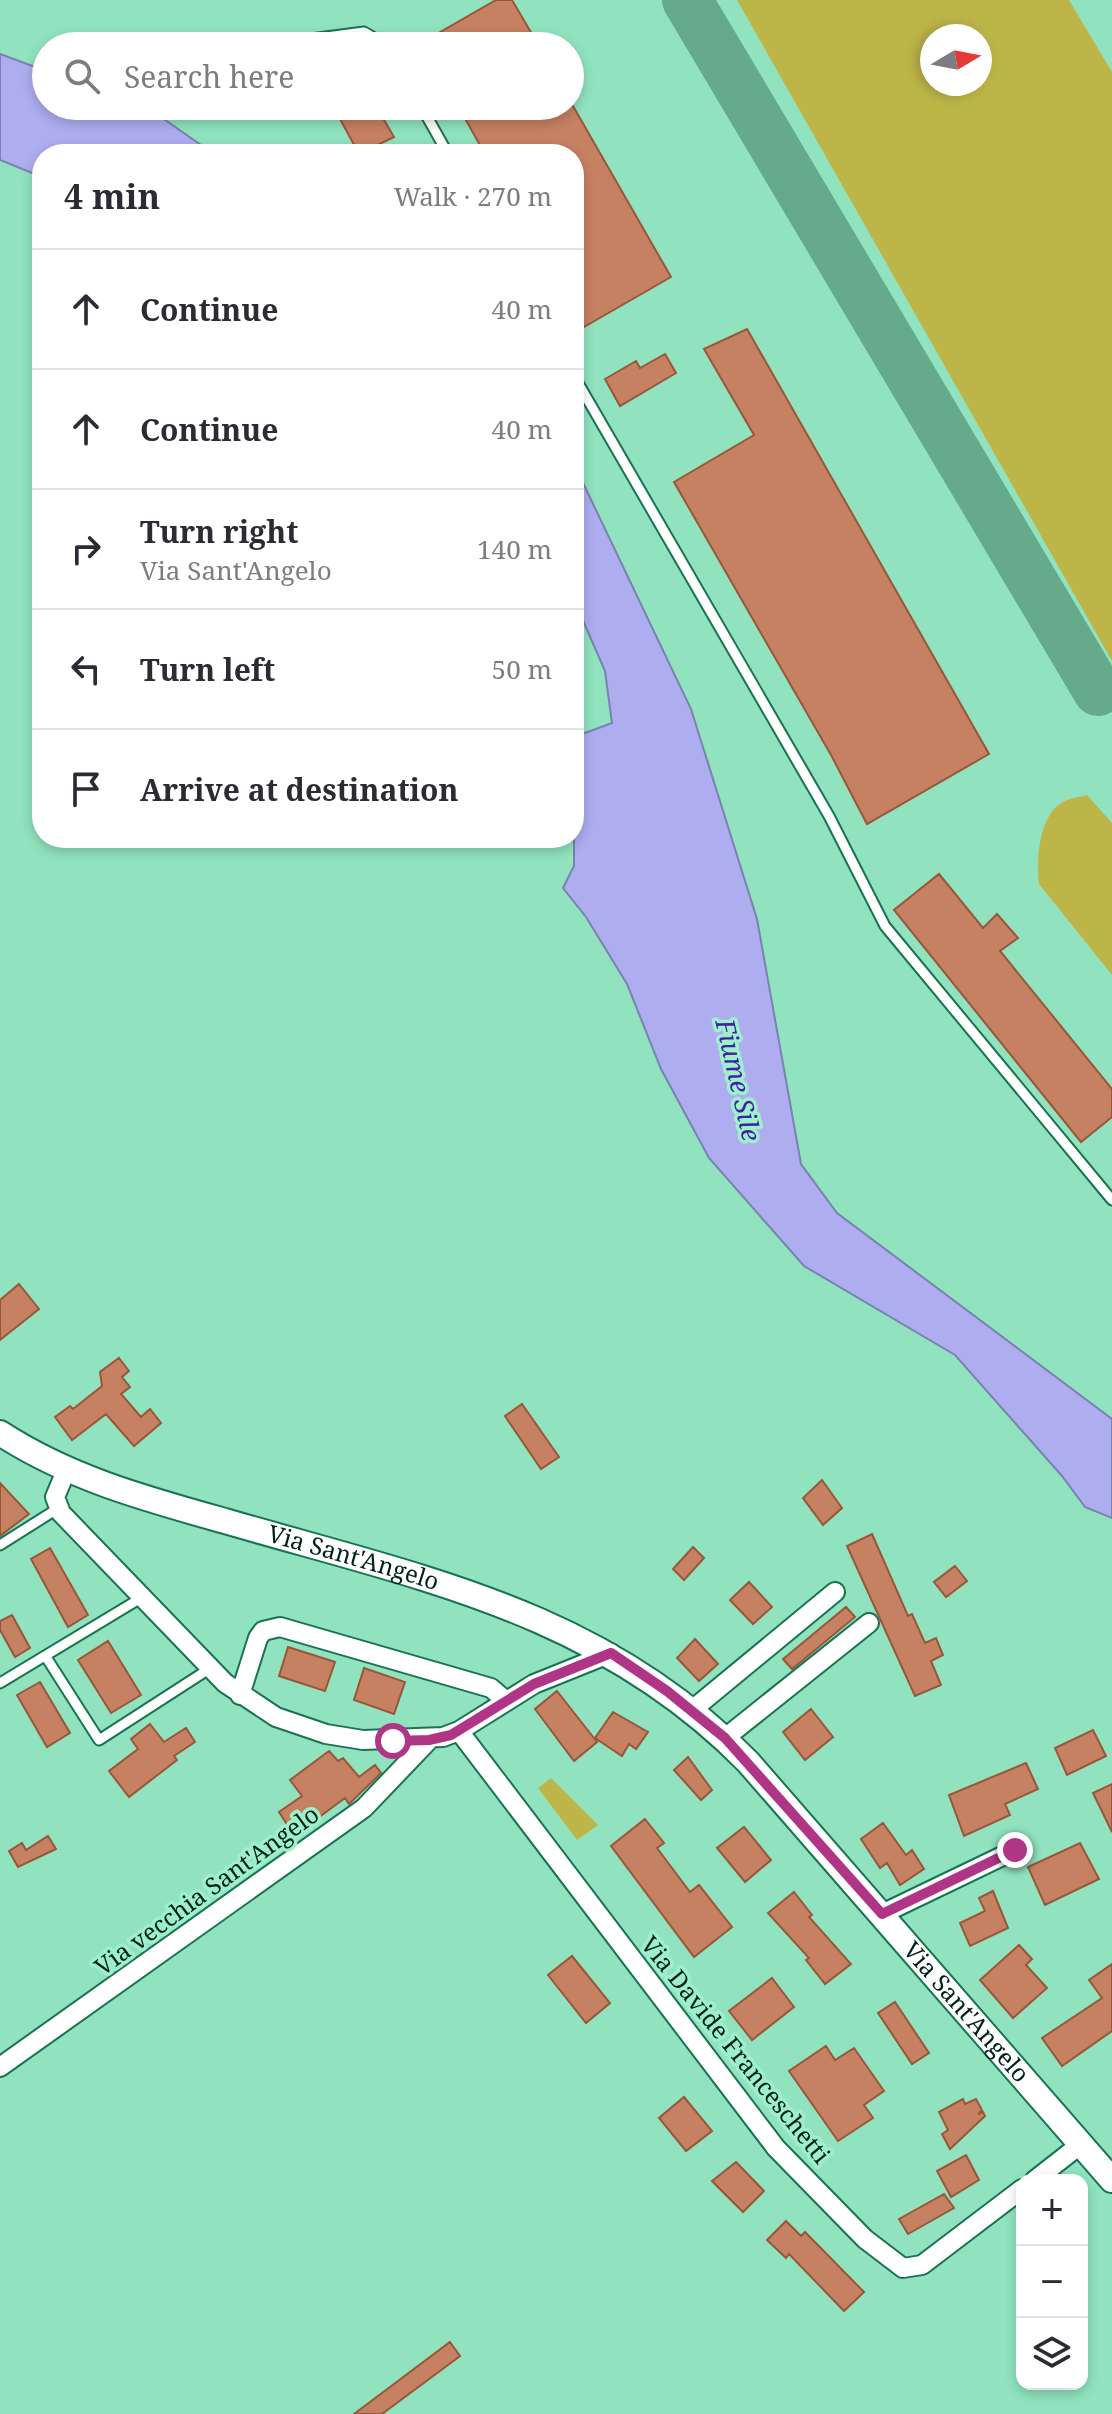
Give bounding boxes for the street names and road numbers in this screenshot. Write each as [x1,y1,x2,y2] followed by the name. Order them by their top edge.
[264,1516,444,1597] street label: Via Sant'Angelo
[87,1797,325,1982] street label: Via vecchia Sant'Angelo
[634,1928,839,2170] street label: Via Davide Franceschetti
[896,1934,1038,2089] street label: Via Sant'Angelo

